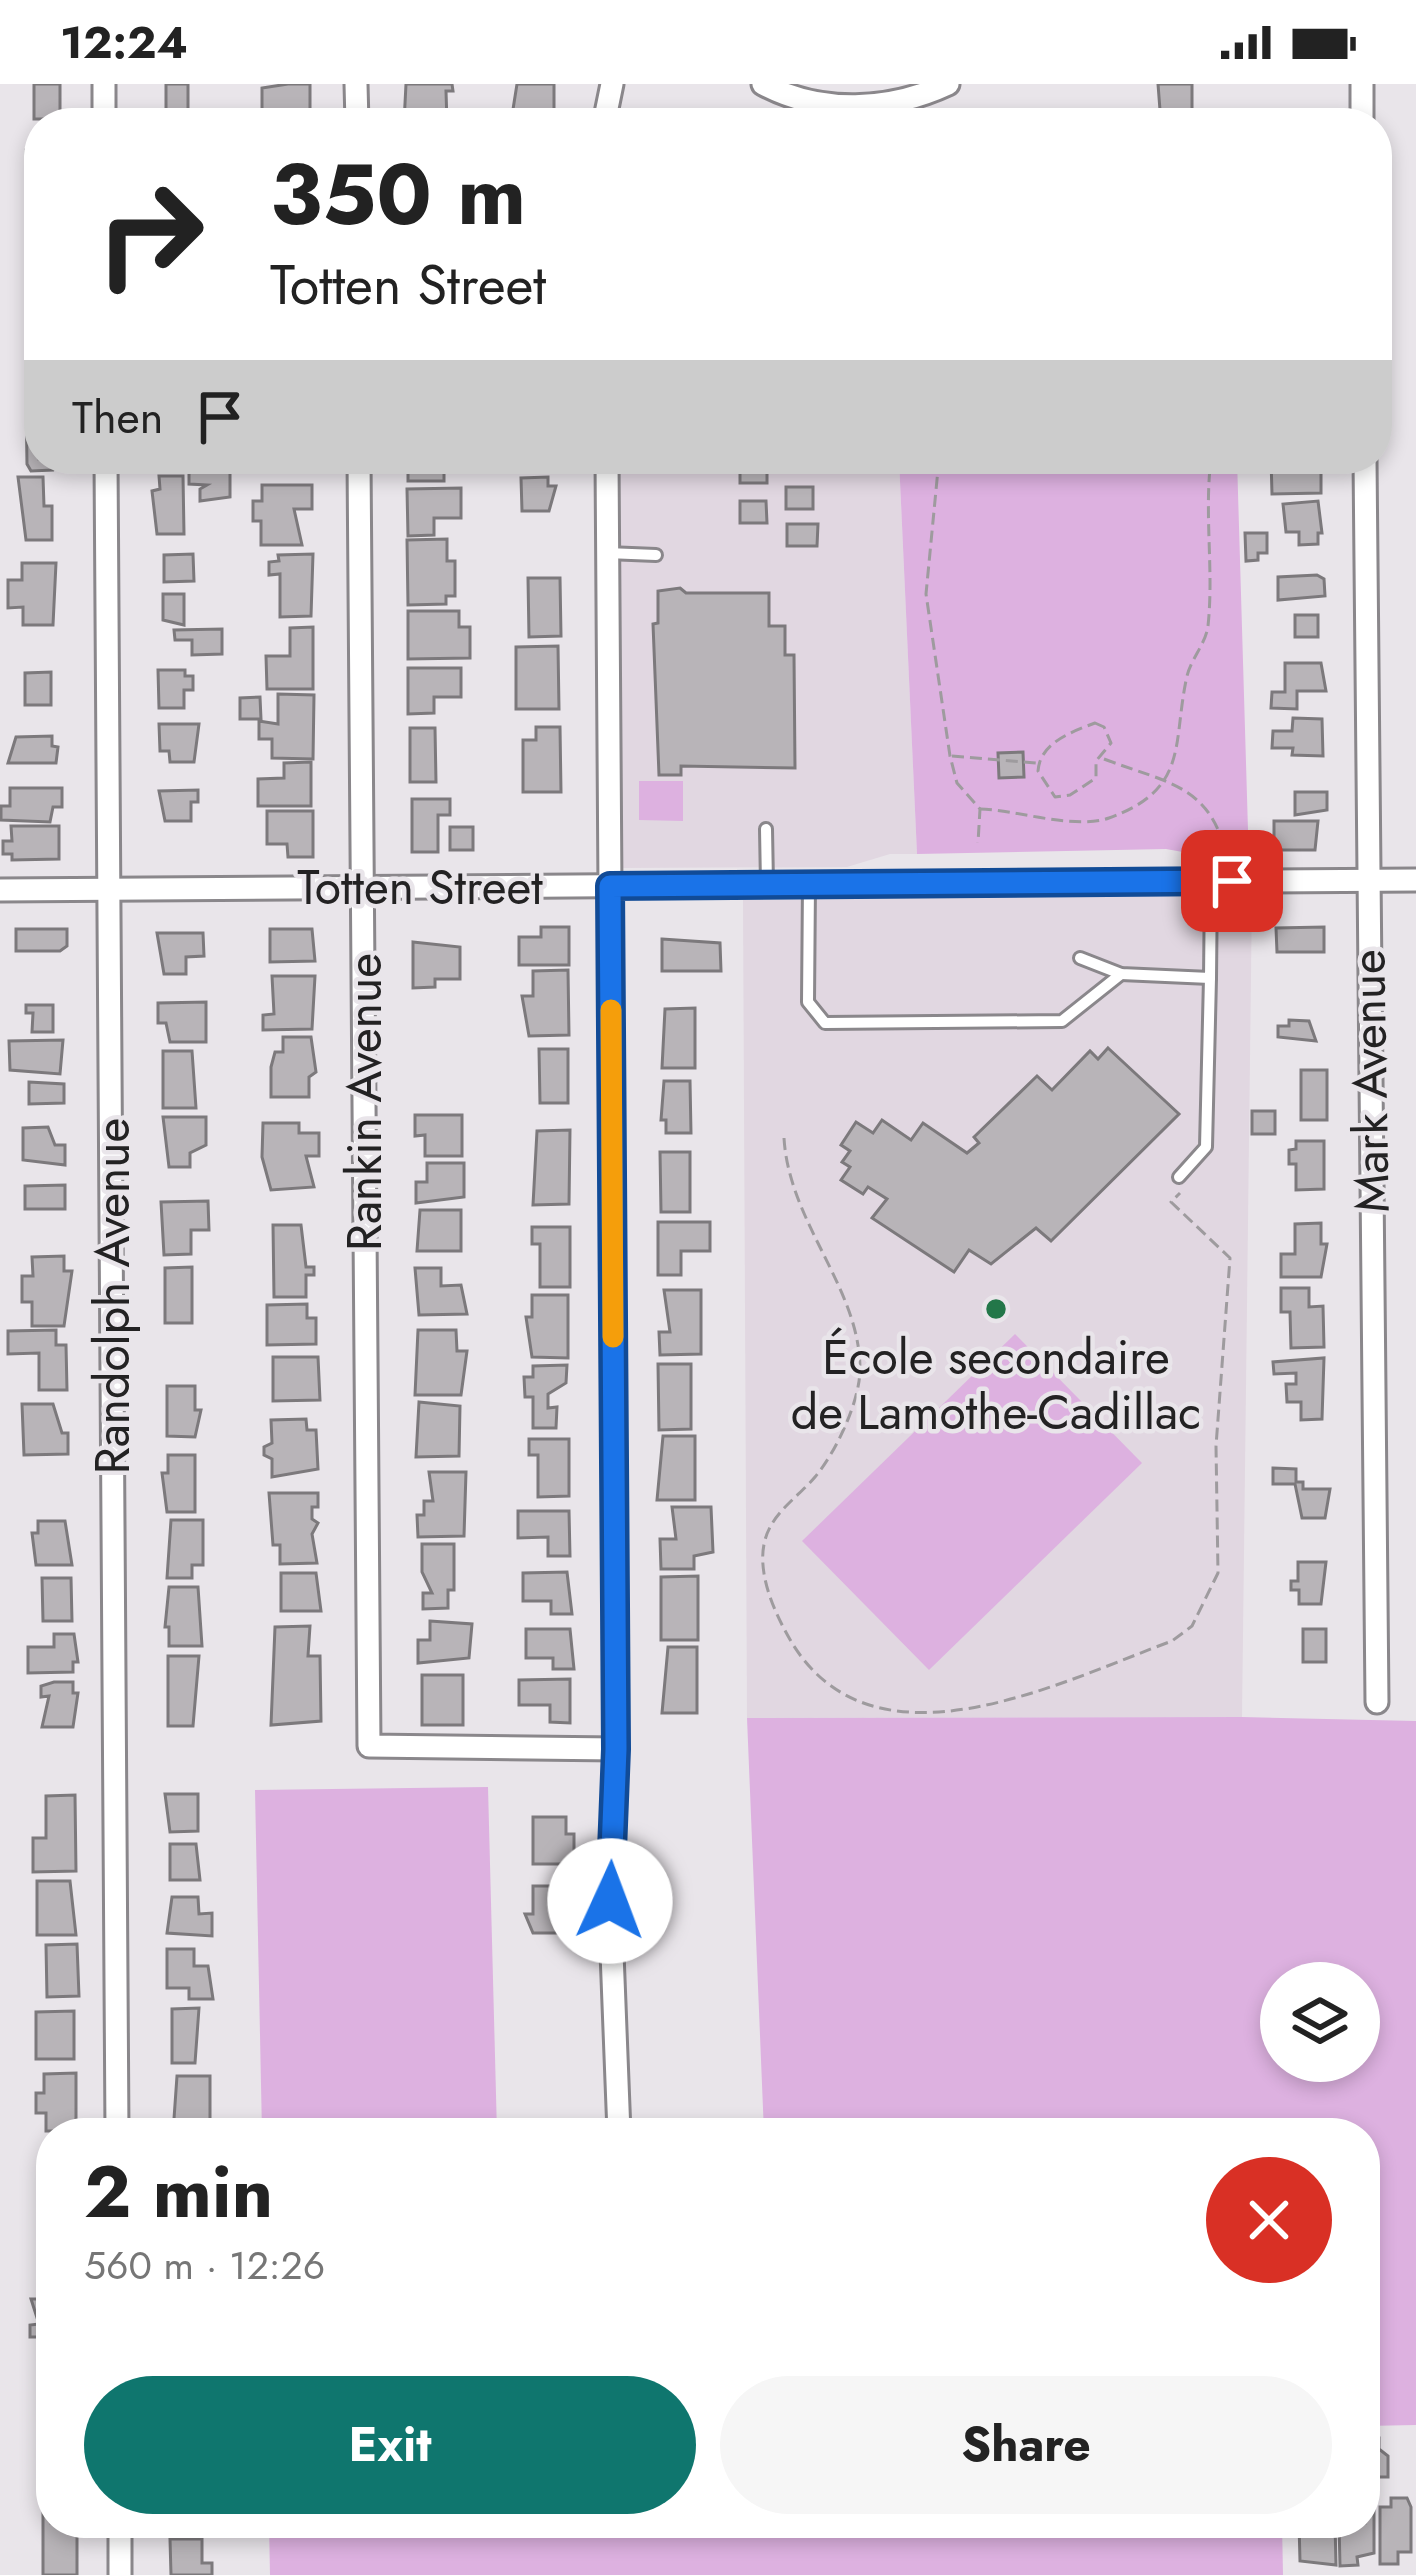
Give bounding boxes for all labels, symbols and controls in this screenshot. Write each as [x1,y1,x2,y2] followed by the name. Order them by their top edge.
[60,10,188,75] text: 12:24
[270,134,526,256] text: 350 m
[72,156,228,312] icon: right
[270,246,546,324] text: Totten Street
[187,384,253,450] icon: arrive
[72,385,163,450] text: Then
[1181,830,1283,932] pin
[1199,848,1265,914] icon: arrive
[297,853,543,922] street label: Totten Street
[1333,949,1407,1213] street label: Mark Avenue
[330,953,399,1251] street label: Rankin Avenue
[78,1118,147,1474] street label: Randolph Avenue
[983,1296,1009,1322] marker: École secondaire de Lamothe-Cadillac
[791,1323,1201,1447] place label: École secondaire de Lamothe-Cadillac
[547,1838,673,1964] position arrow
[1260,1962,1380,2082] map controls
[1260,1962,1380,2082] button: layers
[84,2140,273,2244] text: 2 min
[1206,2157,1332,2283] button: close
[84,2237,325,2294] text: 560 m · 12:26
[84,2376,696,2514] button: Exit
[720,2376,1332,2514] button: Share

